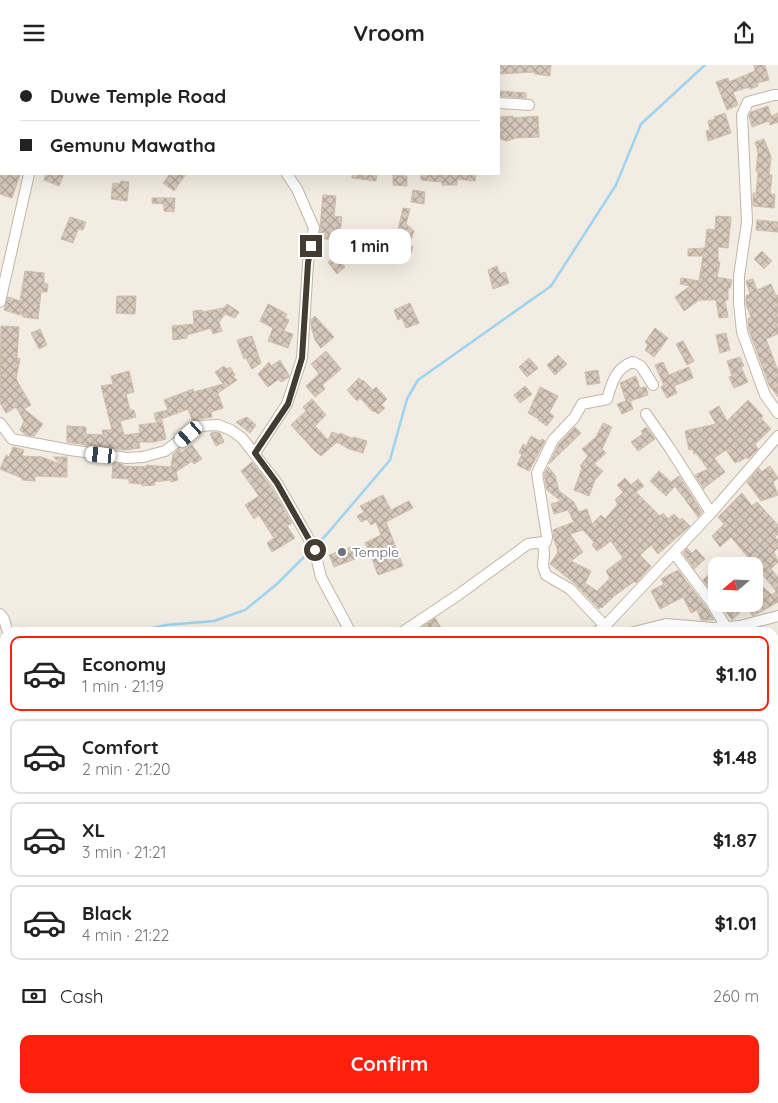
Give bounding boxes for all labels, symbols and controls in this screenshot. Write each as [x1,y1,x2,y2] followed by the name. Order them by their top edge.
[20,19,48,47] icon: menu
[353,19,425,47] text: Vroom
[730,19,758,47] icon: share
[50,84,226,108] text: Duwe Temple Road
[50,133,216,157] text: Gemunu Mawatha
[328,229,411,263] callout: 1 min
[300,235,322,257] route end
[351,236,389,256] text: 1 min
[172,418,205,450] car
[85,446,116,464] car
[304,539,326,561] route start
[352,543,399,561] place label: Temple
[336,546,348,558] marker: Temple
[708,557,762,613] north arrow
[708,557,763,612] map controls
[22,651,67,696] icon: car
[82,652,166,676] text: Economy
[715,662,757,686] text: $1.10
[82,676,164,696] text: 1 min · 21:19
[22,734,67,779] icon: car
[82,735,159,759] text: Comfort
[713,745,757,769] text: $1.48
[82,759,171,779] text: 2 min · 21:20
[22,817,67,862] icon: car
[82,818,105,842] text: XL
[713,828,757,852] text: $1.87
[82,842,166,862] text: 3 min · 21:21
[22,900,67,945] icon: car
[82,901,132,925] text: Black
[714,911,757,935] text: $1.01
[82,925,169,945] text: 4 min · 21:22
[20,982,48,1010] icon: cash
[60,984,104,1008] text: Cash
[713,986,759,1006] text: 260 m
[20,1035,759,1093] button: Confirm

